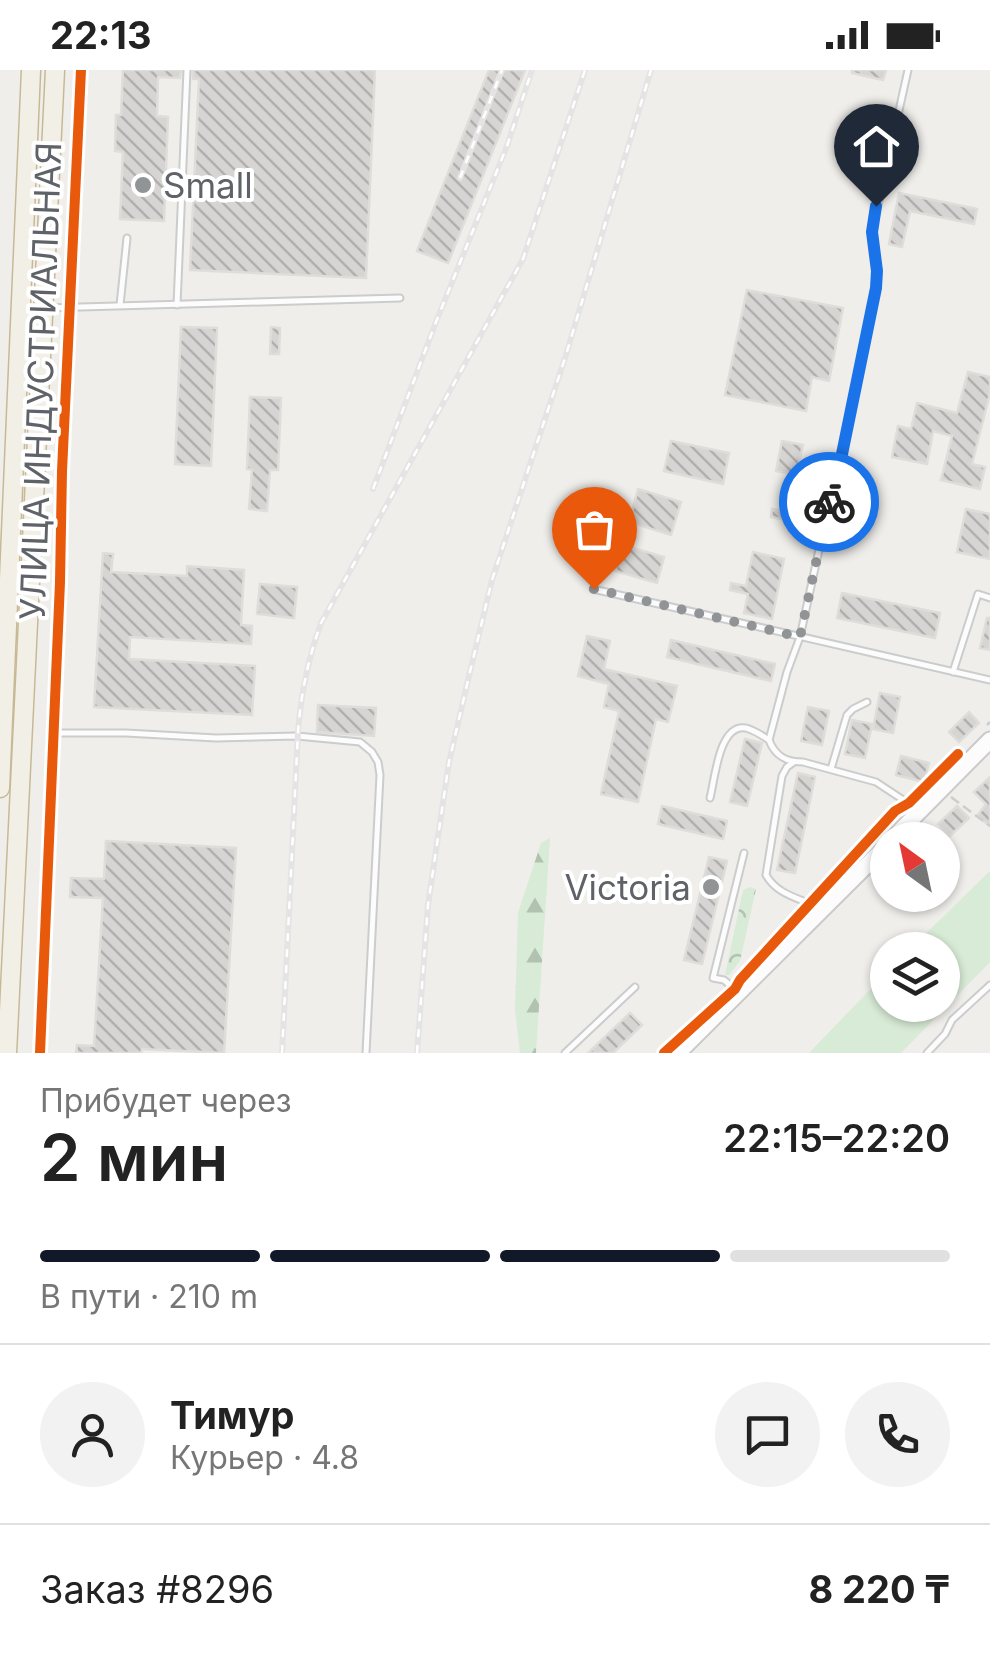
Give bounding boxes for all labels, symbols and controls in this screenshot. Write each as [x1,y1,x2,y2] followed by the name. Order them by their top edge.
[50,12,151,58] text: 22:13
[834,104,919,207] pin
[849,119,904,174] icon: home
[11,141,69,621] street label: УЛИЦА ИНДУСТРИАЛЬНАЯ
[163,164,253,206] place label: Small
[132,174,154,196] marker: Small
[779,452,879,552] courier
[802,475,857,530] icon: bike
[552,487,637,590] pin
[567,502,622,557] icon: bag
[870,822,960,912] north arrow
[870,822,960,1022] map controls
[564,866,691,908] place label: Victoria
[700,876,722,898] marker: Victoria
[870,932,960,1022] button: layers
[40,1081,292,1120] text: Прибудет через
[723,1115,950,1161] text: 22:15–22:20
[40,1118,228,1197] text: 2 мин
[40,1277,258,1316] text: В пути · 210 m
[40,1382,145,1487] button: person
[715,1382,820,1487] button: chat
[845,1382,950,1487] button: phone
[170,1392,295,1438] text: Тимур
[170,1438,359,1477] text: Курьер · 4.8
[40,1566,274,1612] text: Заказ #8296
[808,1566,950,1612] text: 8 220 ₸

